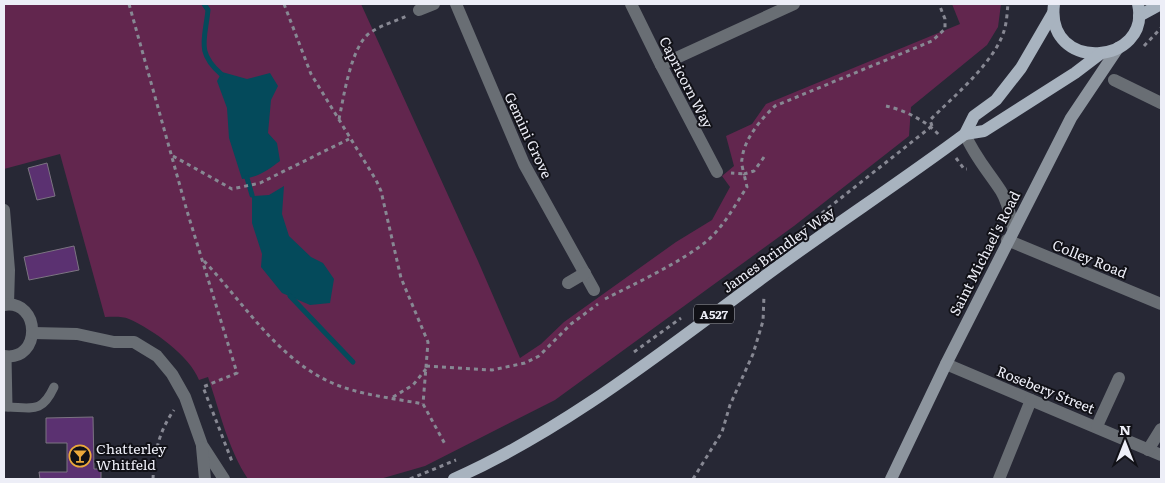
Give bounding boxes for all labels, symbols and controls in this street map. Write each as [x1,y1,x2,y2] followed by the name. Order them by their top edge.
[655,33,719,132] street label: Capricorn Way
[500,89,558,181] street label: Gemini Grove
[944,187,1024,319] street label: Saint Michael's Road
[718,201,839,297] street label: James Brindley Way
[1050,234,1131,282] street label: Colley Road
[694,304,734,324] road number: A527
[994,360,1098,418] street label: Rosebery Street
[1100,418,1150,468] north arrow
[1119,419,1131,439] text: N
[96,438,167,474] place label: Chatterley Whitfeld
[68,444,92,468] bar icon: Chatterley Whitfeld

